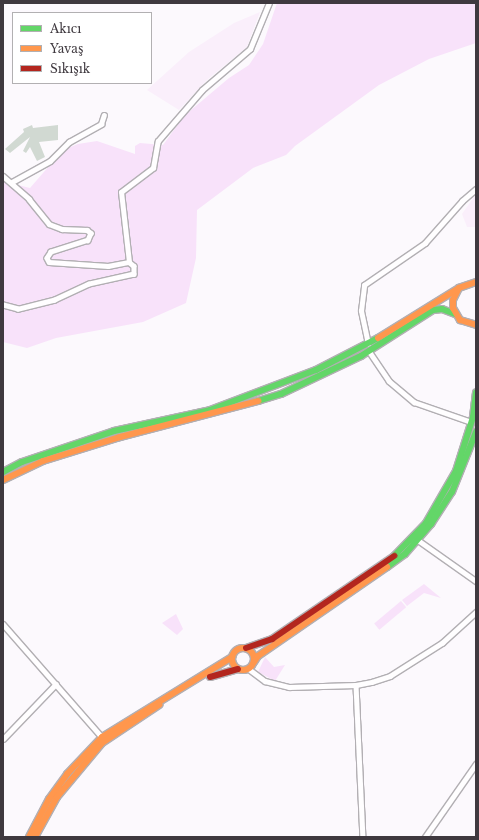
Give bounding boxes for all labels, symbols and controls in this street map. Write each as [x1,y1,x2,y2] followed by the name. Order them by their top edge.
[12,12,152,84] legend
[50,21,81,36] text: Akıcı
[50,41,83,56] text: Yavaş
[50,61,90,76] text: Sıkışık

